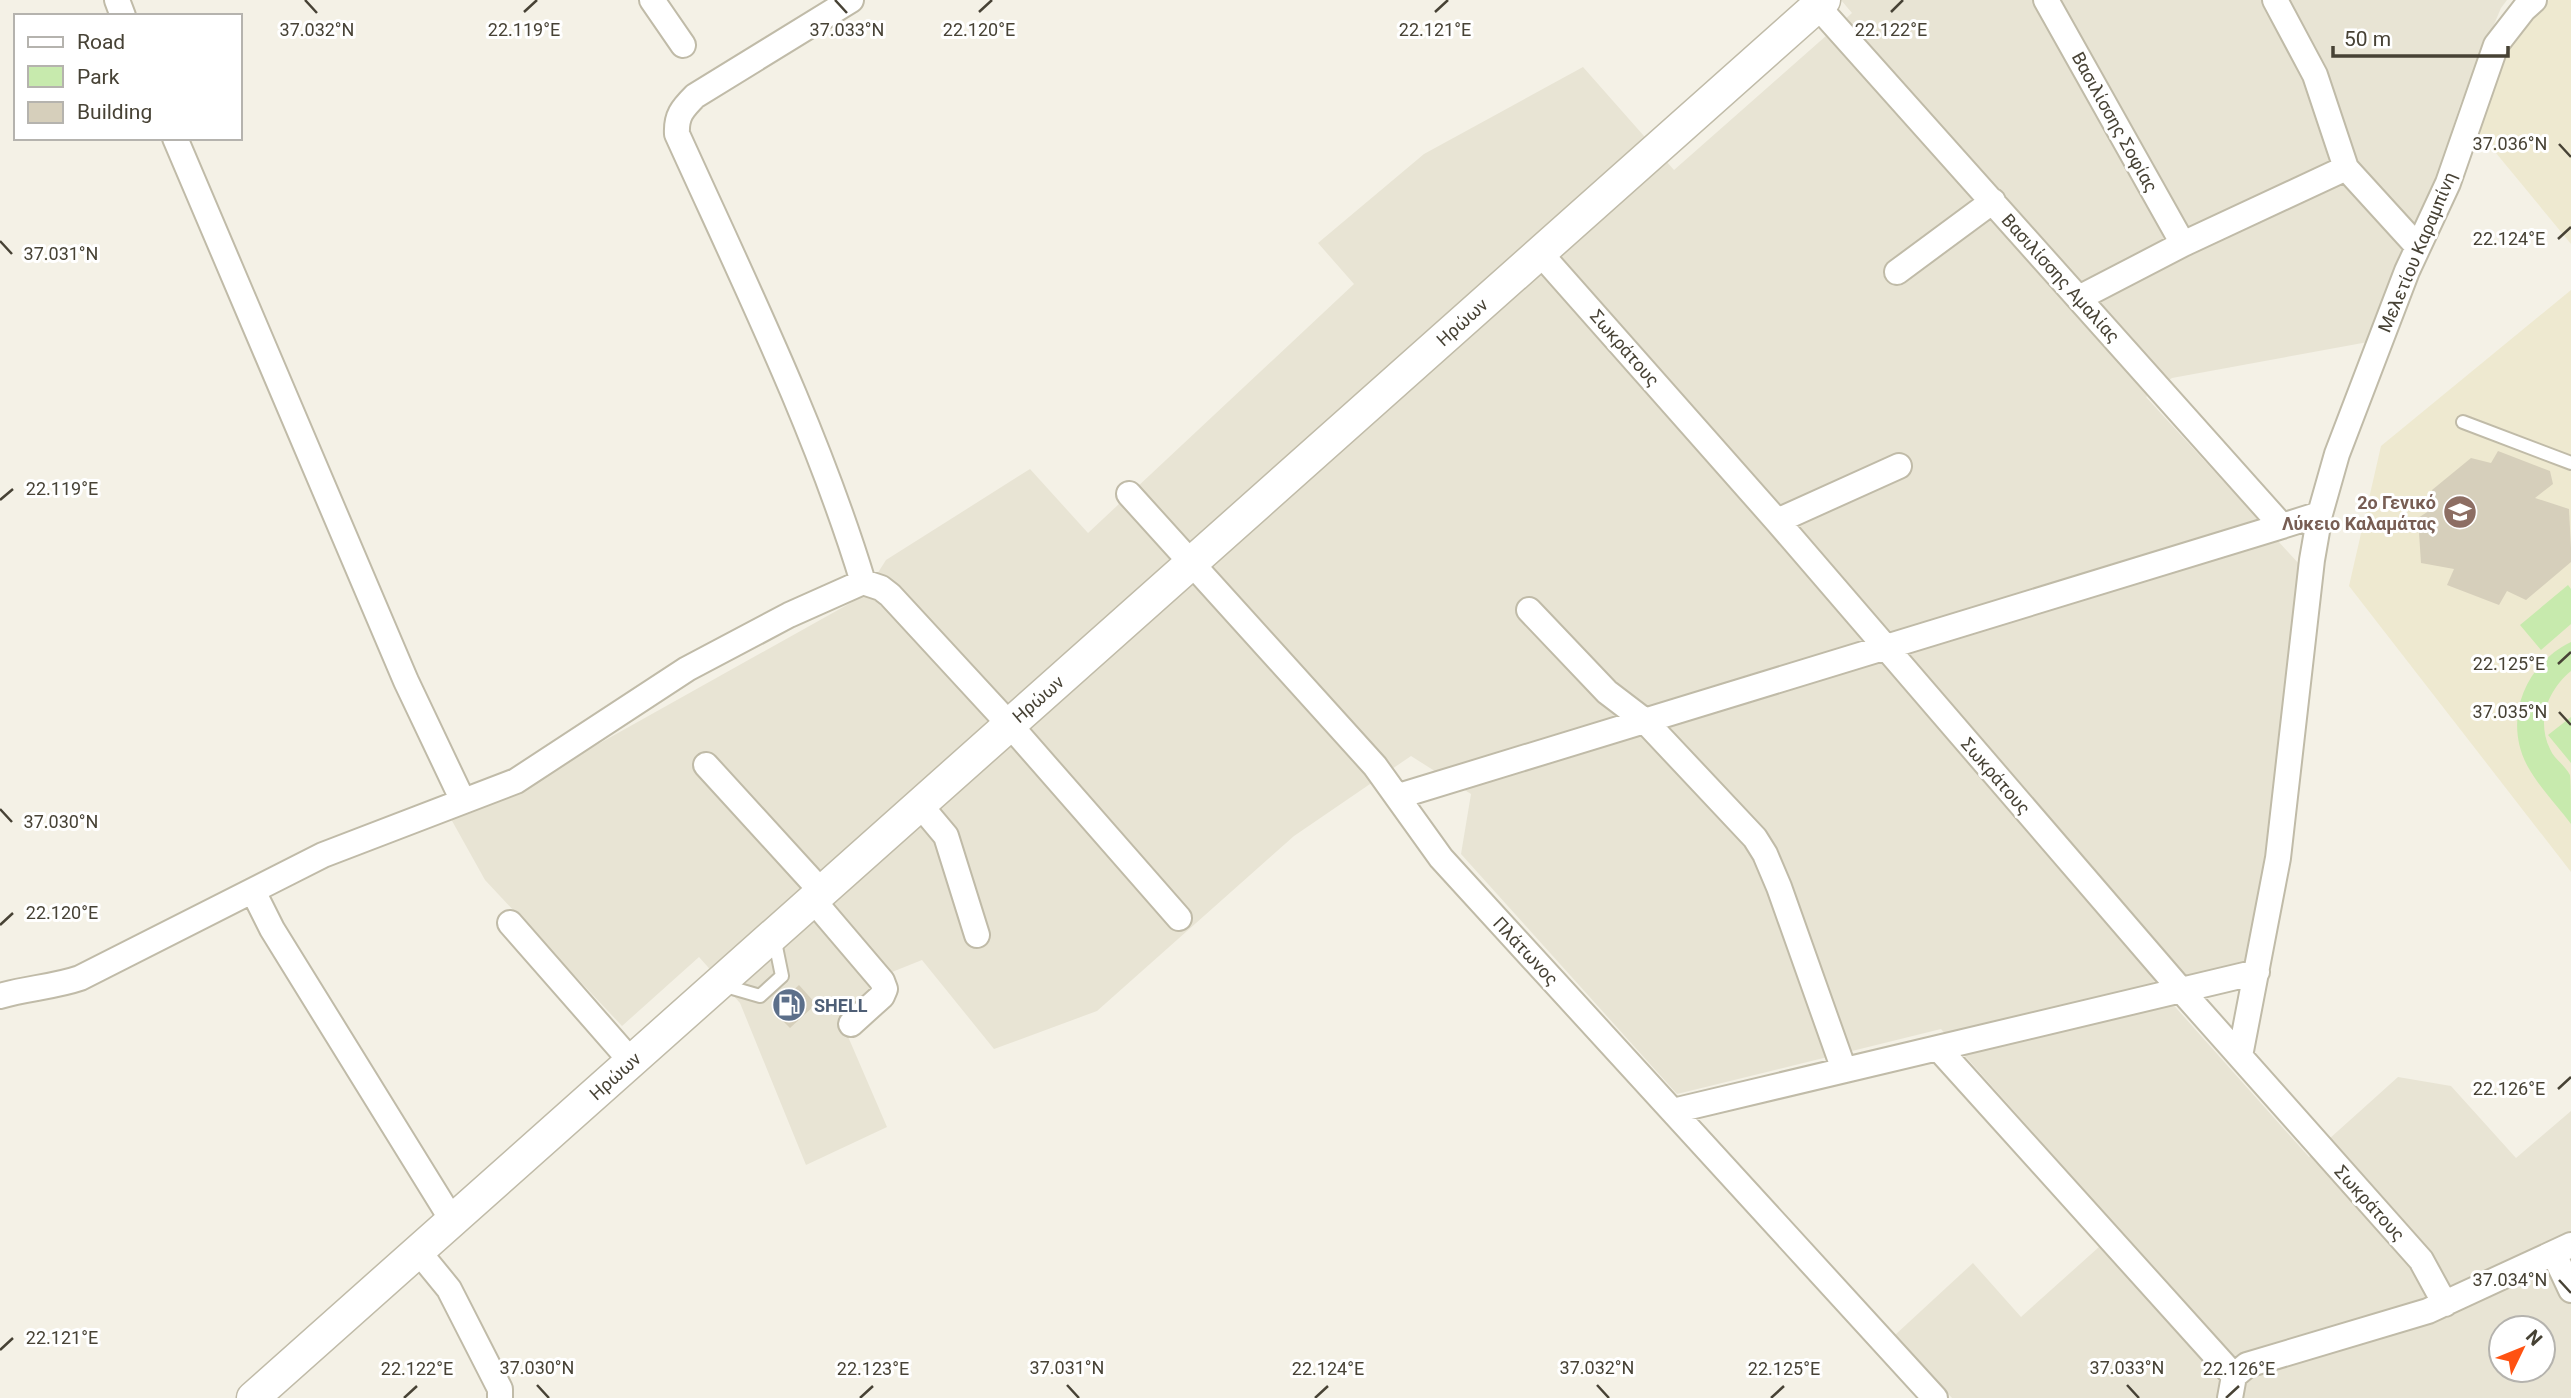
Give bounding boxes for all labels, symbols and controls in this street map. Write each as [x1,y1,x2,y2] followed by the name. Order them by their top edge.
[14,14,242,140] legend
[2333,14,2508,58] scale bar
[280,19,354,40] text: 37.032°N
[488,19,560,40] text: 22.119°E
[810,19,884,40] text: 37.033°N
[943,19,1015,40] text: 22.120°E
[1399,19,1471,40] text: 22.121°E
[1855,19,1927,40] text: 22.122°E
[2344,27,2391,51] text: 50 m
[77,30,125,54] text: Road
[2068,48,2162,196] street label: Βασιλίσσης Σοφίας
[77,65,120,89] text: Park
[77,100,152,124] text: Building
[2473,133,2547,154] text: 37.036°N
[2374,169,2460,335] street label: Μελετίου Καραμπίνη
[1998,209,2124,347] street label: Βασιλίσσης Αμαλίας
[2473,228,2545,249] text: 22.124°E
[24,243,98,264] text: 37.031°N
[1432,293,1492,350] street label: Ηρώων
[1586,305,1664,391] street label: Σωκράτους
[26,478,98,499] text: 22.119°E
[2282,492,2436,534] place label: 2ο Γενικό Λύκειο Καλαμάτας
[2441,493,2479,531] school or university icon: 2ο Γενικό Λύκειο Καλαμάτας
[2473,653,2545,674] text: 22.125°E
[1008,671,1068,727] street label: Ηρώων
[2473,701,2547,722] text: 37.035°N
[1957,733,2035,819] street label: Σωκράτους
[24,811,98,832] text: 37.030°N
[26,902,98,923] text: 22.120°E
[1489,913,1563,989] street label: Πλάτωνος
[770,986,808,1024] fuel station icon: SHELL
[814,995,868,1016] place label: SHELL
[585,1047,645,1104] street label: Ηρώων
[2473,1078,2545,1099] text: 22.126°E
[2331,1161,2409,1245] street label: Σωκράτους
[2473,1269,2547,1290] text: 37.034°N
[2487,1314,2557,1384] north arrow
[2521,1325,2547,1350] text: N
[26,1327,98,1348] text: 22.121°E
[500,1357,574,1378] text: 37.030°N
[1030,1357,1104,1378] text: 37.031°N
[1560,1357,1634,1378] text: 37.032°N
[2090,1357,2164,1378] text: 37.033°N
[381,1358,453,1379] text: 22.122°E
[837,1358,909,1379] text: 22.123°E
[1292,1358,1364,1379] text: 22.124°E
[1748,1358,1820,1379] text: 22.125°E
[2203,1358,2275,1379] text: 22.126°E

